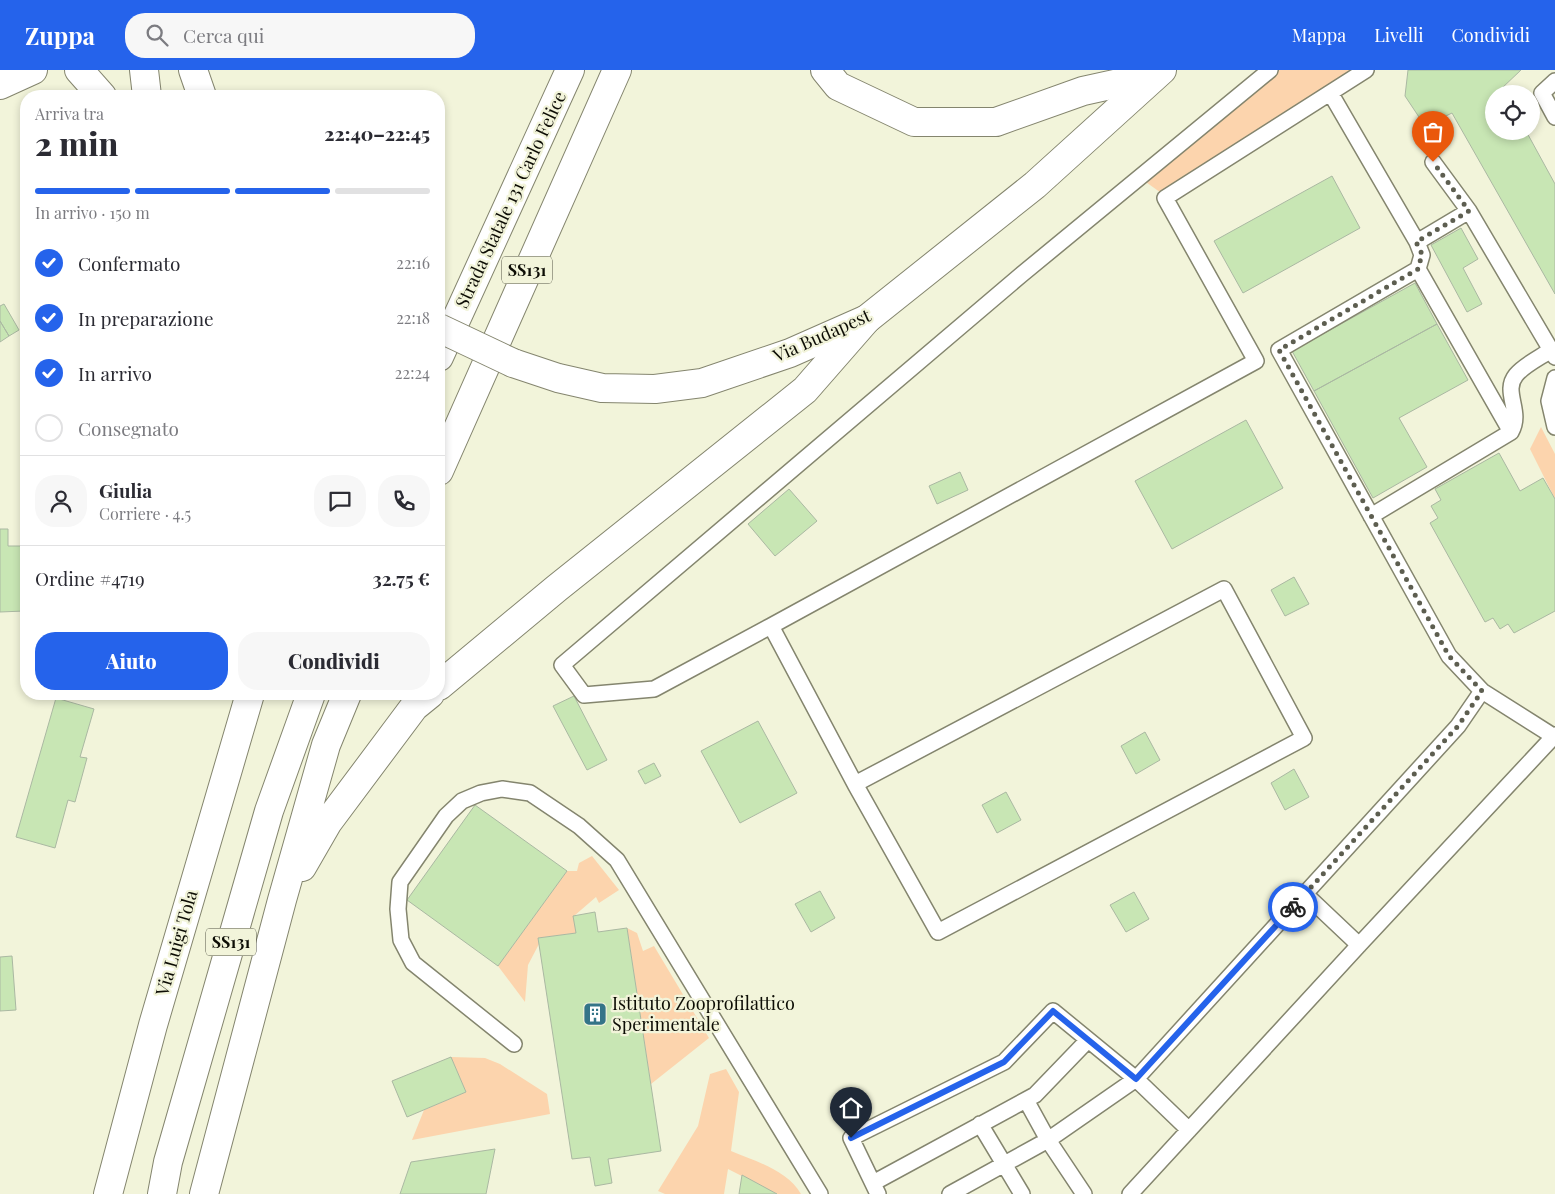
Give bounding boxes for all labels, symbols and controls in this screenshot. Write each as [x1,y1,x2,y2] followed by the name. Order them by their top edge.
[125,13,475,58] search box
[25,19,95,51] text: Zuppa
[143,21,171,49] icon: search
[183,22,264,48] text: Cerca qui
[1292,23,1346,47] text: Mappa
[1374,23,1423,47] text: Livelli
[1451,23,1530,47] text: Condividi
[1485,85,1540,140] map controls
[1485,85,1540,140] button: locate
[449,87,571,312] street label: Strada Statale 131 Carlo Felice
[35,103,104,124] text: Arriva tra
[1412,111,1454,162] pin
[1419,118,1447,146] icon: bag
[324,120,430,146] text: 22:40–22:45
[35,121,118,164] text: 2 min
[35,202,150,223] text: In arrivo · 150 m
[35,249,63,277] icon: check
[78,250,180,276] text: Confermato
[396,252,430,273] text: 22:16
[502,256,552,284] road number: SS131
[768,303,875,368] street label: Via Budapest
[35,304,63,332] icon: check
[78,305,214,331] text: In preparazione
[396,307,430,328] text: 22:18
[35,359,63,387] icon: check
[78,360,152,386] text: In arrivo
[395,362,430,383] text: 22:24
[78,415,179,441] text: Consegnato
[35,475,87,527] button: person
[314,475,366,527] button: chat
[378,475,430,527] button: phone
[99,477,152,503] text: Giulia
[99,503,191,524] text: Corriere · 4.5
[35,565,145,591] text: Ordine #4719
[372,565,430,591] text: 32.75 €
[35,632,228,690] button: Aiuto
[238,632,430,690] button: Condividi
[1268,882,1318,932] courier
[149,887,203,999] street label: Via Luigi Tola
[1279,893,1307,921] icon: bike
[206,929,256,956] road number: SS131
[612,991,795,1036] place label: Istituto Zooprofilattico Sperimentale
[582,1001,608,1027] building icon: Istituto Zooprofilattico Sperimentale
[830,1087,872,1138] pin
[837,1094,865,1122] icon: home

